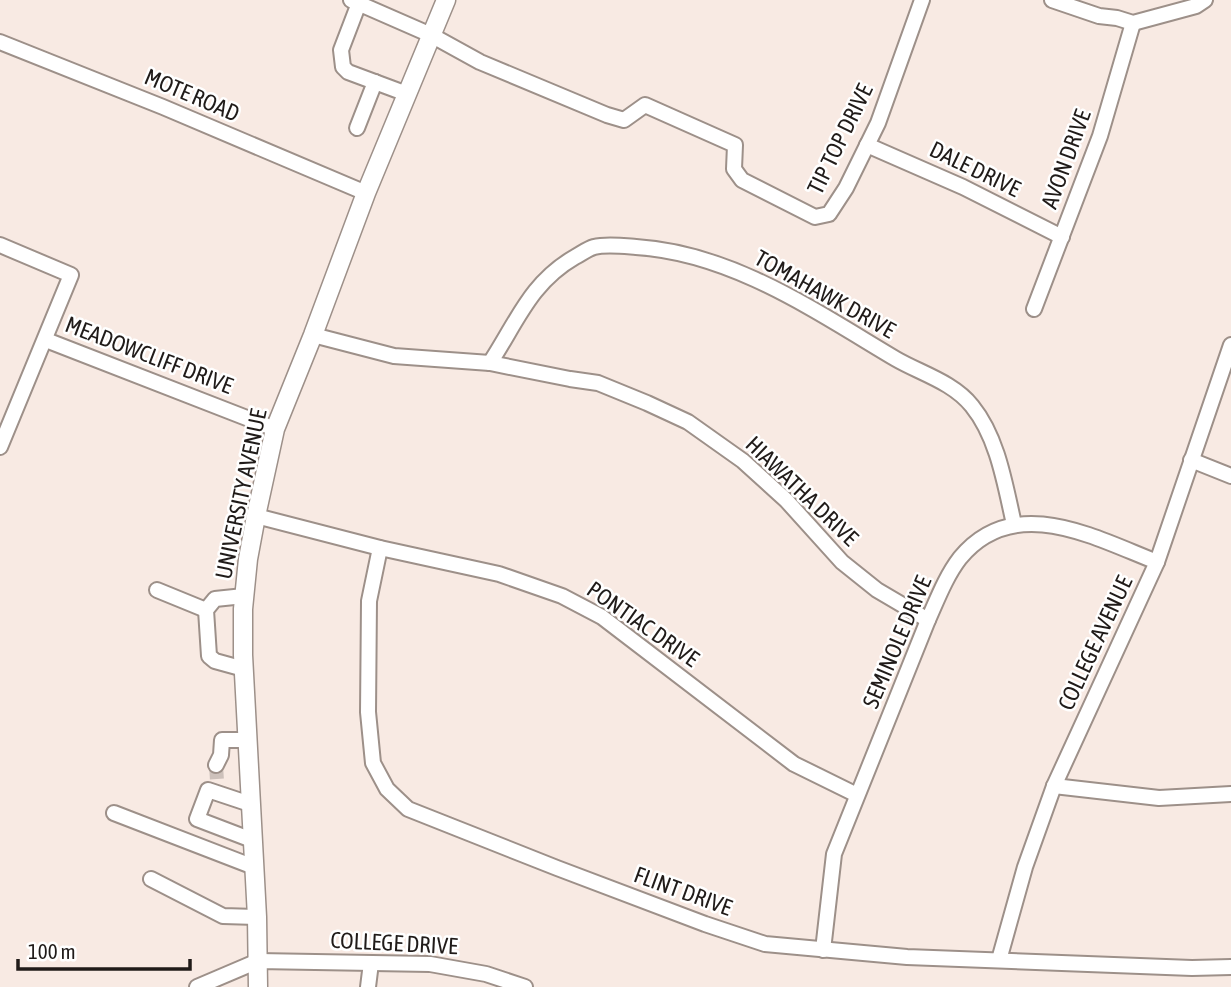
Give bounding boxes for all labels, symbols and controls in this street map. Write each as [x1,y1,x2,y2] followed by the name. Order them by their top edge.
[141,63,243,127] street label: MOTE ROAD
[802,80,878,198] street label: TIP TOP DRIVE
[1036,106,1096,212] street label: AVON DRIVE
[926,136,1025,202] street label: DALE DRIVE
[750,245,900,343] street label: TOMAHAWK DRIVE
[62,311,237,399] street label: MEADOWCLIFF DRIVE
[210,406,272,582] street label: UNIVERSITY AVENUE
[741,431,864,551] street label: HIAWATHA DRIVE
[858,572,937,712] street label: SEMINOLE DRIVE
[1053,572,1137,714] street label: COLLEGE AVENUE
[582,576,704,672] street label: PONTIAC DRIVE
[631,861,736,921] street label: FLINT DRIVE
[330,927,458,959] street label: COLLEGE DRIVE
[18,928,189,972] scale bar
[28,939,76,963] text: 100 m

